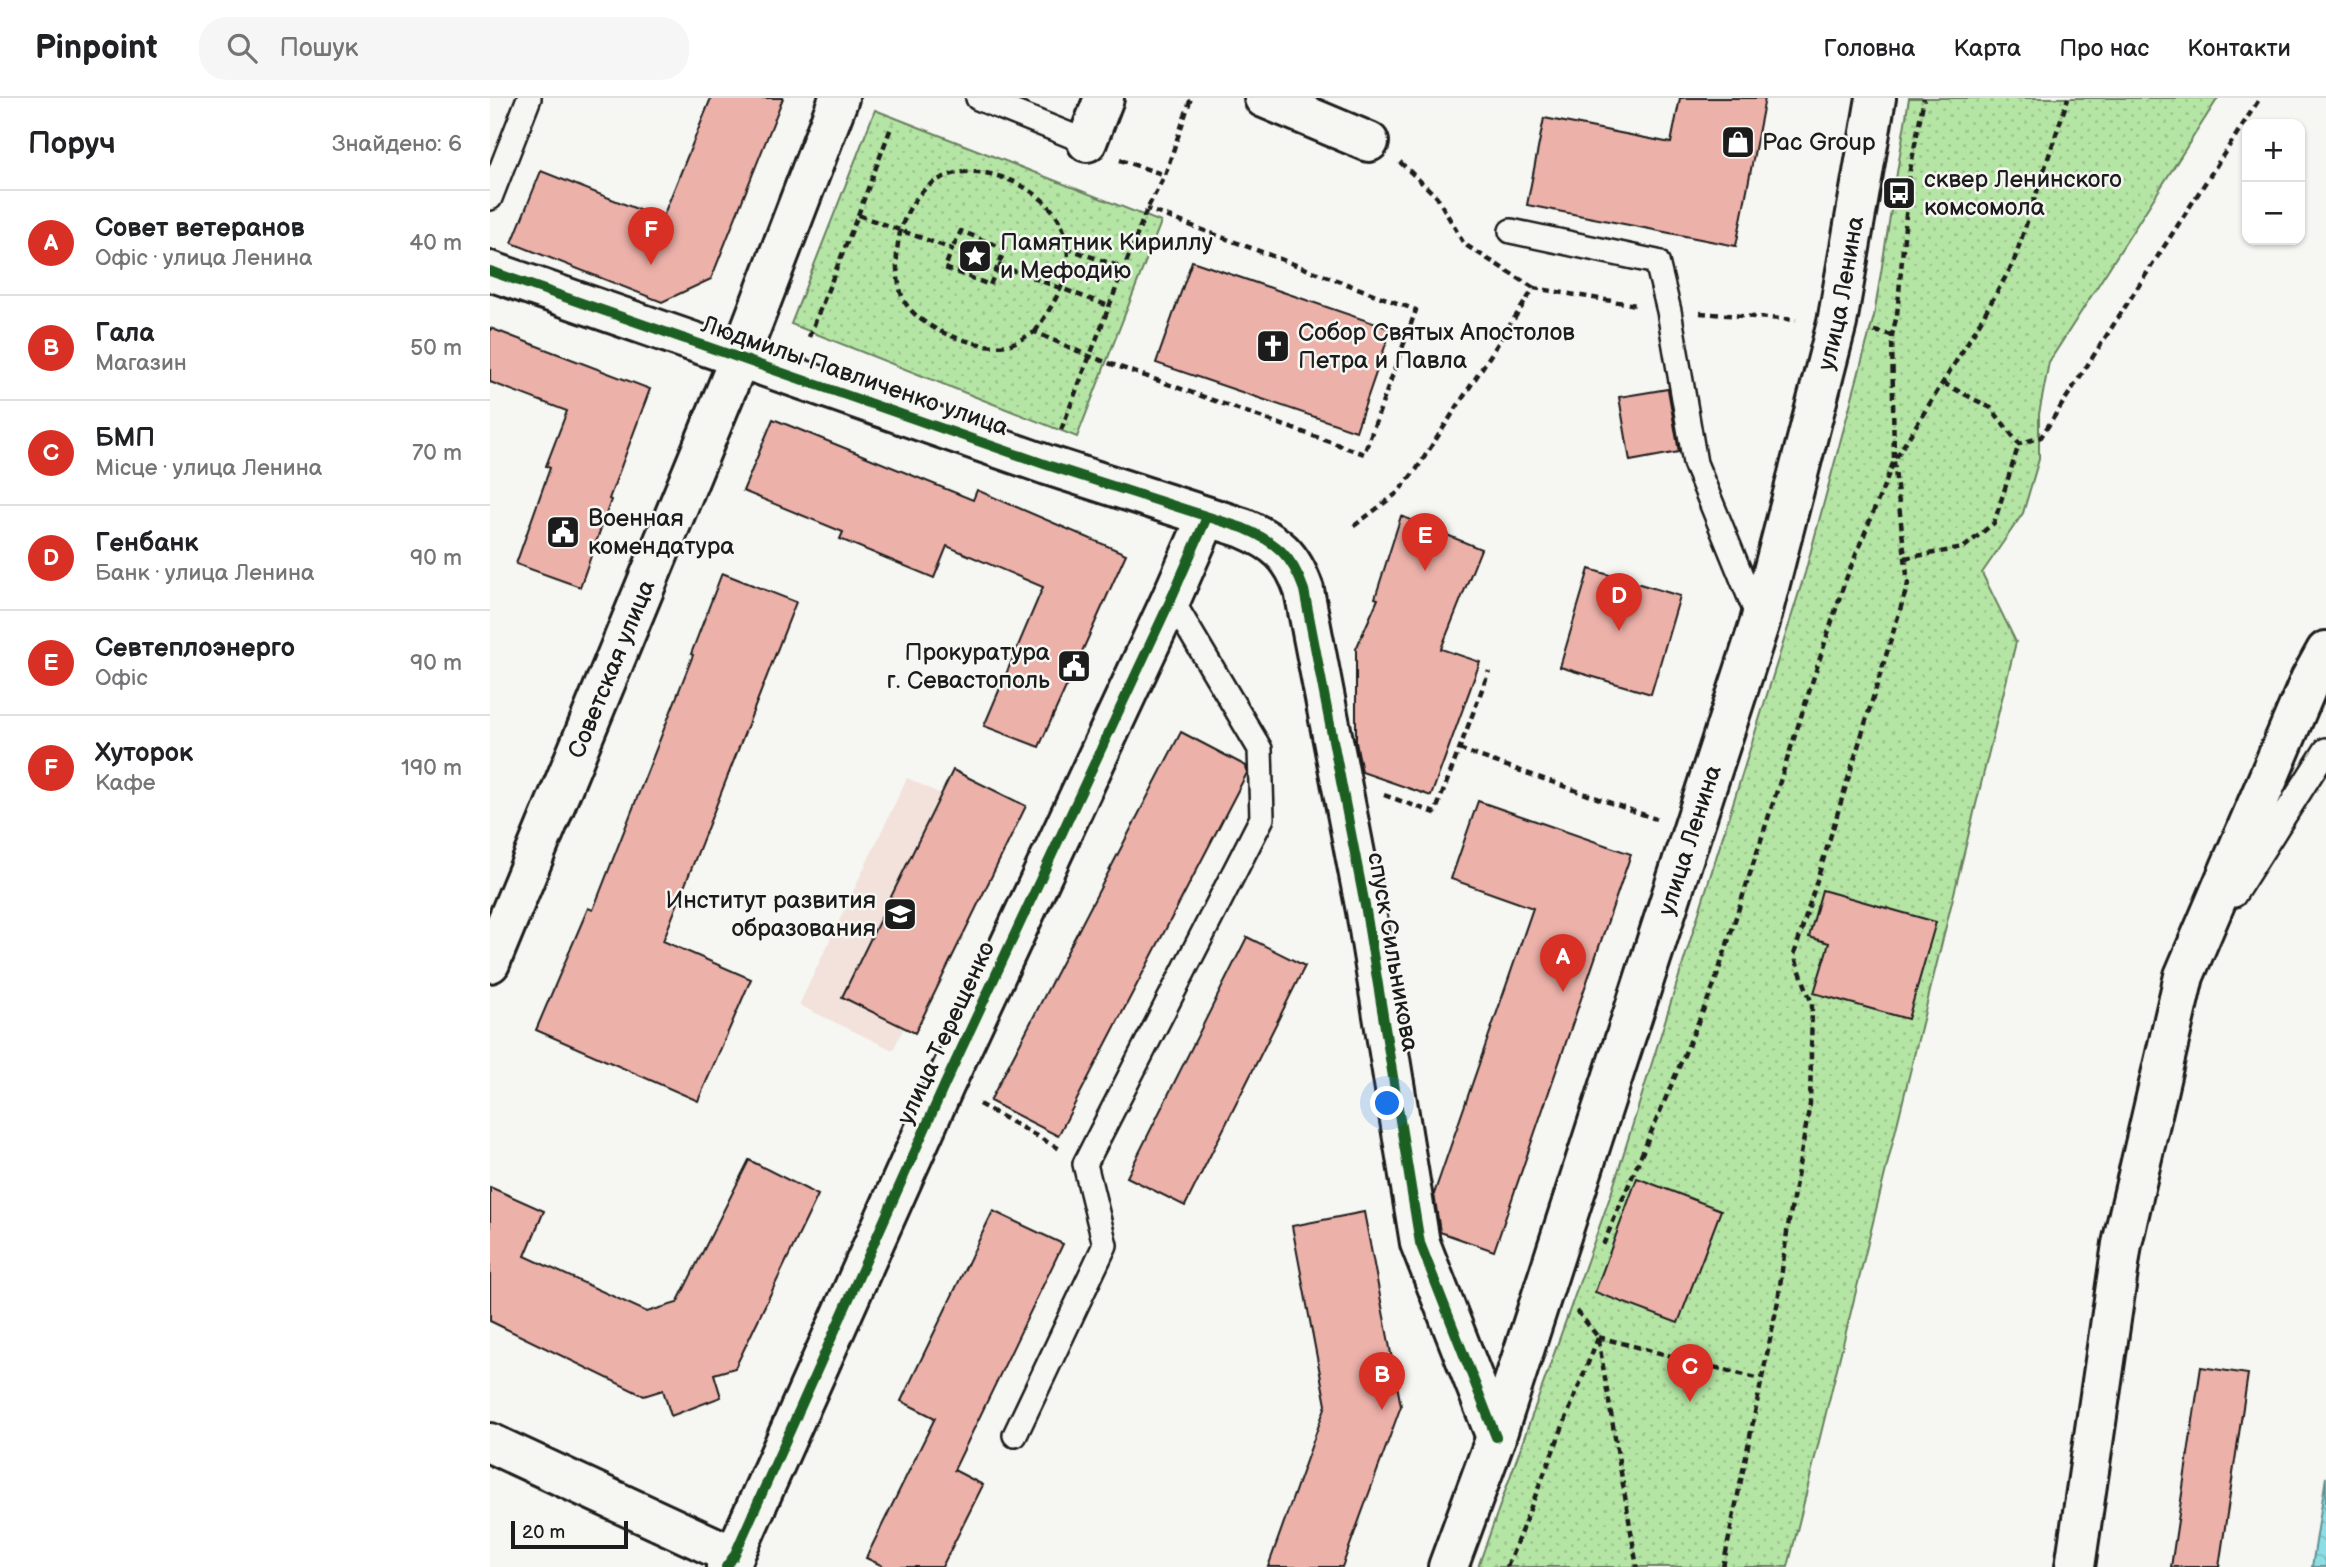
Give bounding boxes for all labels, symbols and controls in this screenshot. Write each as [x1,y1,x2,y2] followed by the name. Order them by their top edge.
[199,17,689,80] search box
[35,28,157,68] text: Pinpoint
[223,29,261,67] icon: search
[279,33,358,64] text: Пошук
[1824,34,1916,63] text: Головна
[1954,34,2021,63] text: Карта
[2059,34,2149,63] text: Про нас
[2187,34,2291,63] text: Контакти
[2242,119,2305,245] map controls
[2242,119,2305,182] button: +
[1719,123,1757,161] shop icon: Pac Group
[28,126,116,162] text: Поруч
[1762,128,1876,157] place label: Pac Group
[332,130,462,158] text: Знайдено: 6
[1924,165,2122,222] place label: сквер Ленинского комсомола
[1880,174,1918,212] bus stop icon: сквер Ленинского комсомола
[2242,182,2305,245] button: −
[628,207,674,265] pin: F
[95,213,305,244] text: Совет ветеранов
[1811,214,1870,373] street label: улица Ленина
[1000,228,1213,285] place label: Памятник Кириллу и Мефодию
[44,229,58,257] text: A
[409,229,462,257] text: 40 m
[956,237,994,275] place icon: Памятник Кириллу и Мефодию
[95,244,313,272] text: Офіс · улица Ленина
[697,309,1012,442] street label: Людмилы Павличенко улица
[95,318,154,349] text: Гала
[1298,318,1575,375] place label: Собор Святых Апостолов Петра и Павла
[1254,327,1292,365] church icon: Собор Святых Апостолов Петра и Павла
[43,334,59,362] text: B
[410,334,462,362] text: 50 m
[95,349,187,377] text: Магазин
[95,423,155,454] text: БМП
[43,439,59,467] text: C
[412,439,462,467] text: 70 m
[95,454,322,482] text: Місце · улица Ленина
[588,504,734,561] place label: Военная комендатура
[544,513,582,551] public building icon: Военная комендатура
[1402,513,1448,571] pin: E
[95,528,198,559] text: Генбанк
[43,544,59,572] text: D
[410,544,462,572] text: 90 m
[95,559,315,587] text: Банк · улица Ленина
[1596,573,1642,631] pin: D
[562,576,661,762] street label: Советская улица
[95,633,295,664] text: Севтеплоэнерго
[886,638,1050,695] place label: Прокуратура г. Севастополь
[1055,647,1093,685] public building icon: Прокуратура г. Севастополь
[44,649,58,677] text: E
[410,649,462,677] text: 90 m
[95,664,148,692] text: Офіс
[95,738,193,769] text: Хуторок
[44,754,58,782] text: F
[401,754,462,782] text: 190 m
[1651,761,1727,919] street label: улица Ленина
[95,769,156,797] text: Кафе
[1361,850,1425,1054] street label: спуск Сильникова
[665,886,876,943] place label: Институт развития образования
[881,895,919,933] school or university icon: Институт развития образования
[1540,934,1586,992] pin: A
[891,937,1001,1129] street label: улица Терещенко
[1370,1086,1404,1120] your location
[1667,1344,1713,1402] pin: C
[1359,1352,1405,1410] pin: B
[511,1518,628,1550] scale bar
[522,1521,565,1544] text: 20 m

